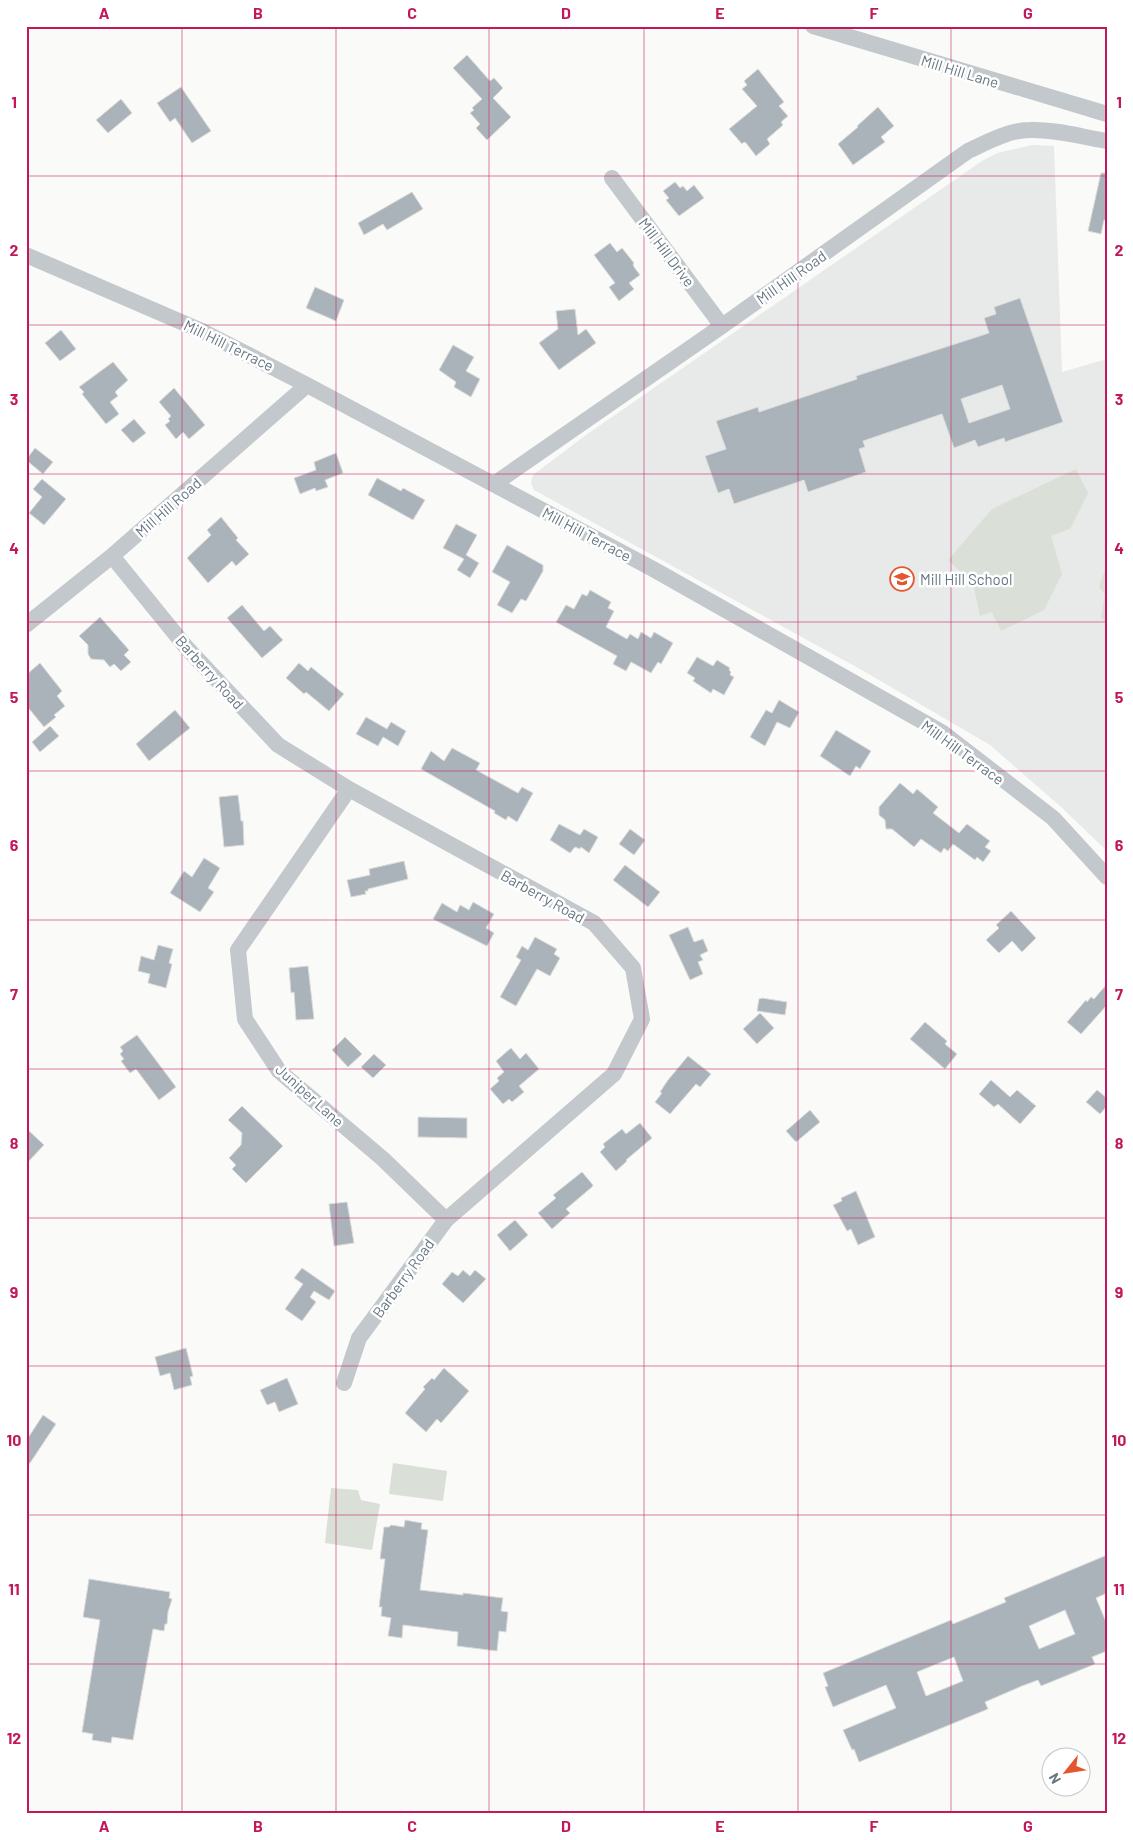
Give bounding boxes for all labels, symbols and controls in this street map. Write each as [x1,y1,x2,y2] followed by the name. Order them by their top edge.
[99,3,110,22] text: A
[253,3,263,22] text: B
[407,3,417,22] text: C
[561,3,571,22] text: D
[715,3,725,22] text: E
[870,3,879,22] text: F
[1023,3,1033,22] text: G
[919,51,1001,91] street label: Mill Hill Lane
[11,92,17,111] text: 1
[1116,92,1122,111] text: 1
[635,214,699,290] street label: Mill Hill Drive
[10,240,19,259] text: 2
[1115,240,1124,259] text: 2
[753,246,829,308] street label: Mill Hill Road
[181,315,277,375] street label: Mill Hill Terrace
[10,389,18,408] text: 3
[1115,389,1123,408] text: 3
[131,474,205,540] street label: Mill Hill Road
[540,503,634,565] street label: Mill Hill Terrace
[9,538,19,557] text: 4
[1114,538,1124,557] text: 4
[889,566,915,592] school or university icon: Mill Hill School
[920,570,1012,588] place label: Mill Hill School
[172,631,248,713] street label: Barberry Road
[10,687,19,706] text: 5
[1115,687,1124,706] text: 5
[918,716,1008,788] street label: Mill Hill Terrace
[10,835,19,854] text: 6
[1115,835,1124,854] text: 6
[498,866,588,926] street label: Barberry Road
[10,984,18,1003] text: 7
[1115,984,1123,1003] text: 7
[272,1060,348,1130] street label: Juniper Lane
[10,1133,19,1152] text: 8
[1115,1133,1124,1152] text: 8
[368,1235,438,1321] street label: Barberry Road
[10,1282,18,1301] text: 9
[1115,1282,1123,1301] text: 9
[7,1430,21,1449] text: 10
[1112,1430,1126,1449] text: 10
[8,1579,20,1598] text: 11
[1113,1579,1125,1598] text: 11
[7,1728,21,1747] text: 12
[1112,1728,1126,1747] text: 12
[1040,1748,1090,1798] north arrow
[1045,1770,1064,1787] text: N
[99,1816,110,1835] text: A
[253,1816,263,1835] text: B
[407,1816,417,1835] text: C
[561,1816,571,1835] text: D
[715,1816,725,1835] text: E
[870,1816,879,1835] text: F
[1023,1816,1033,1835] text: G

